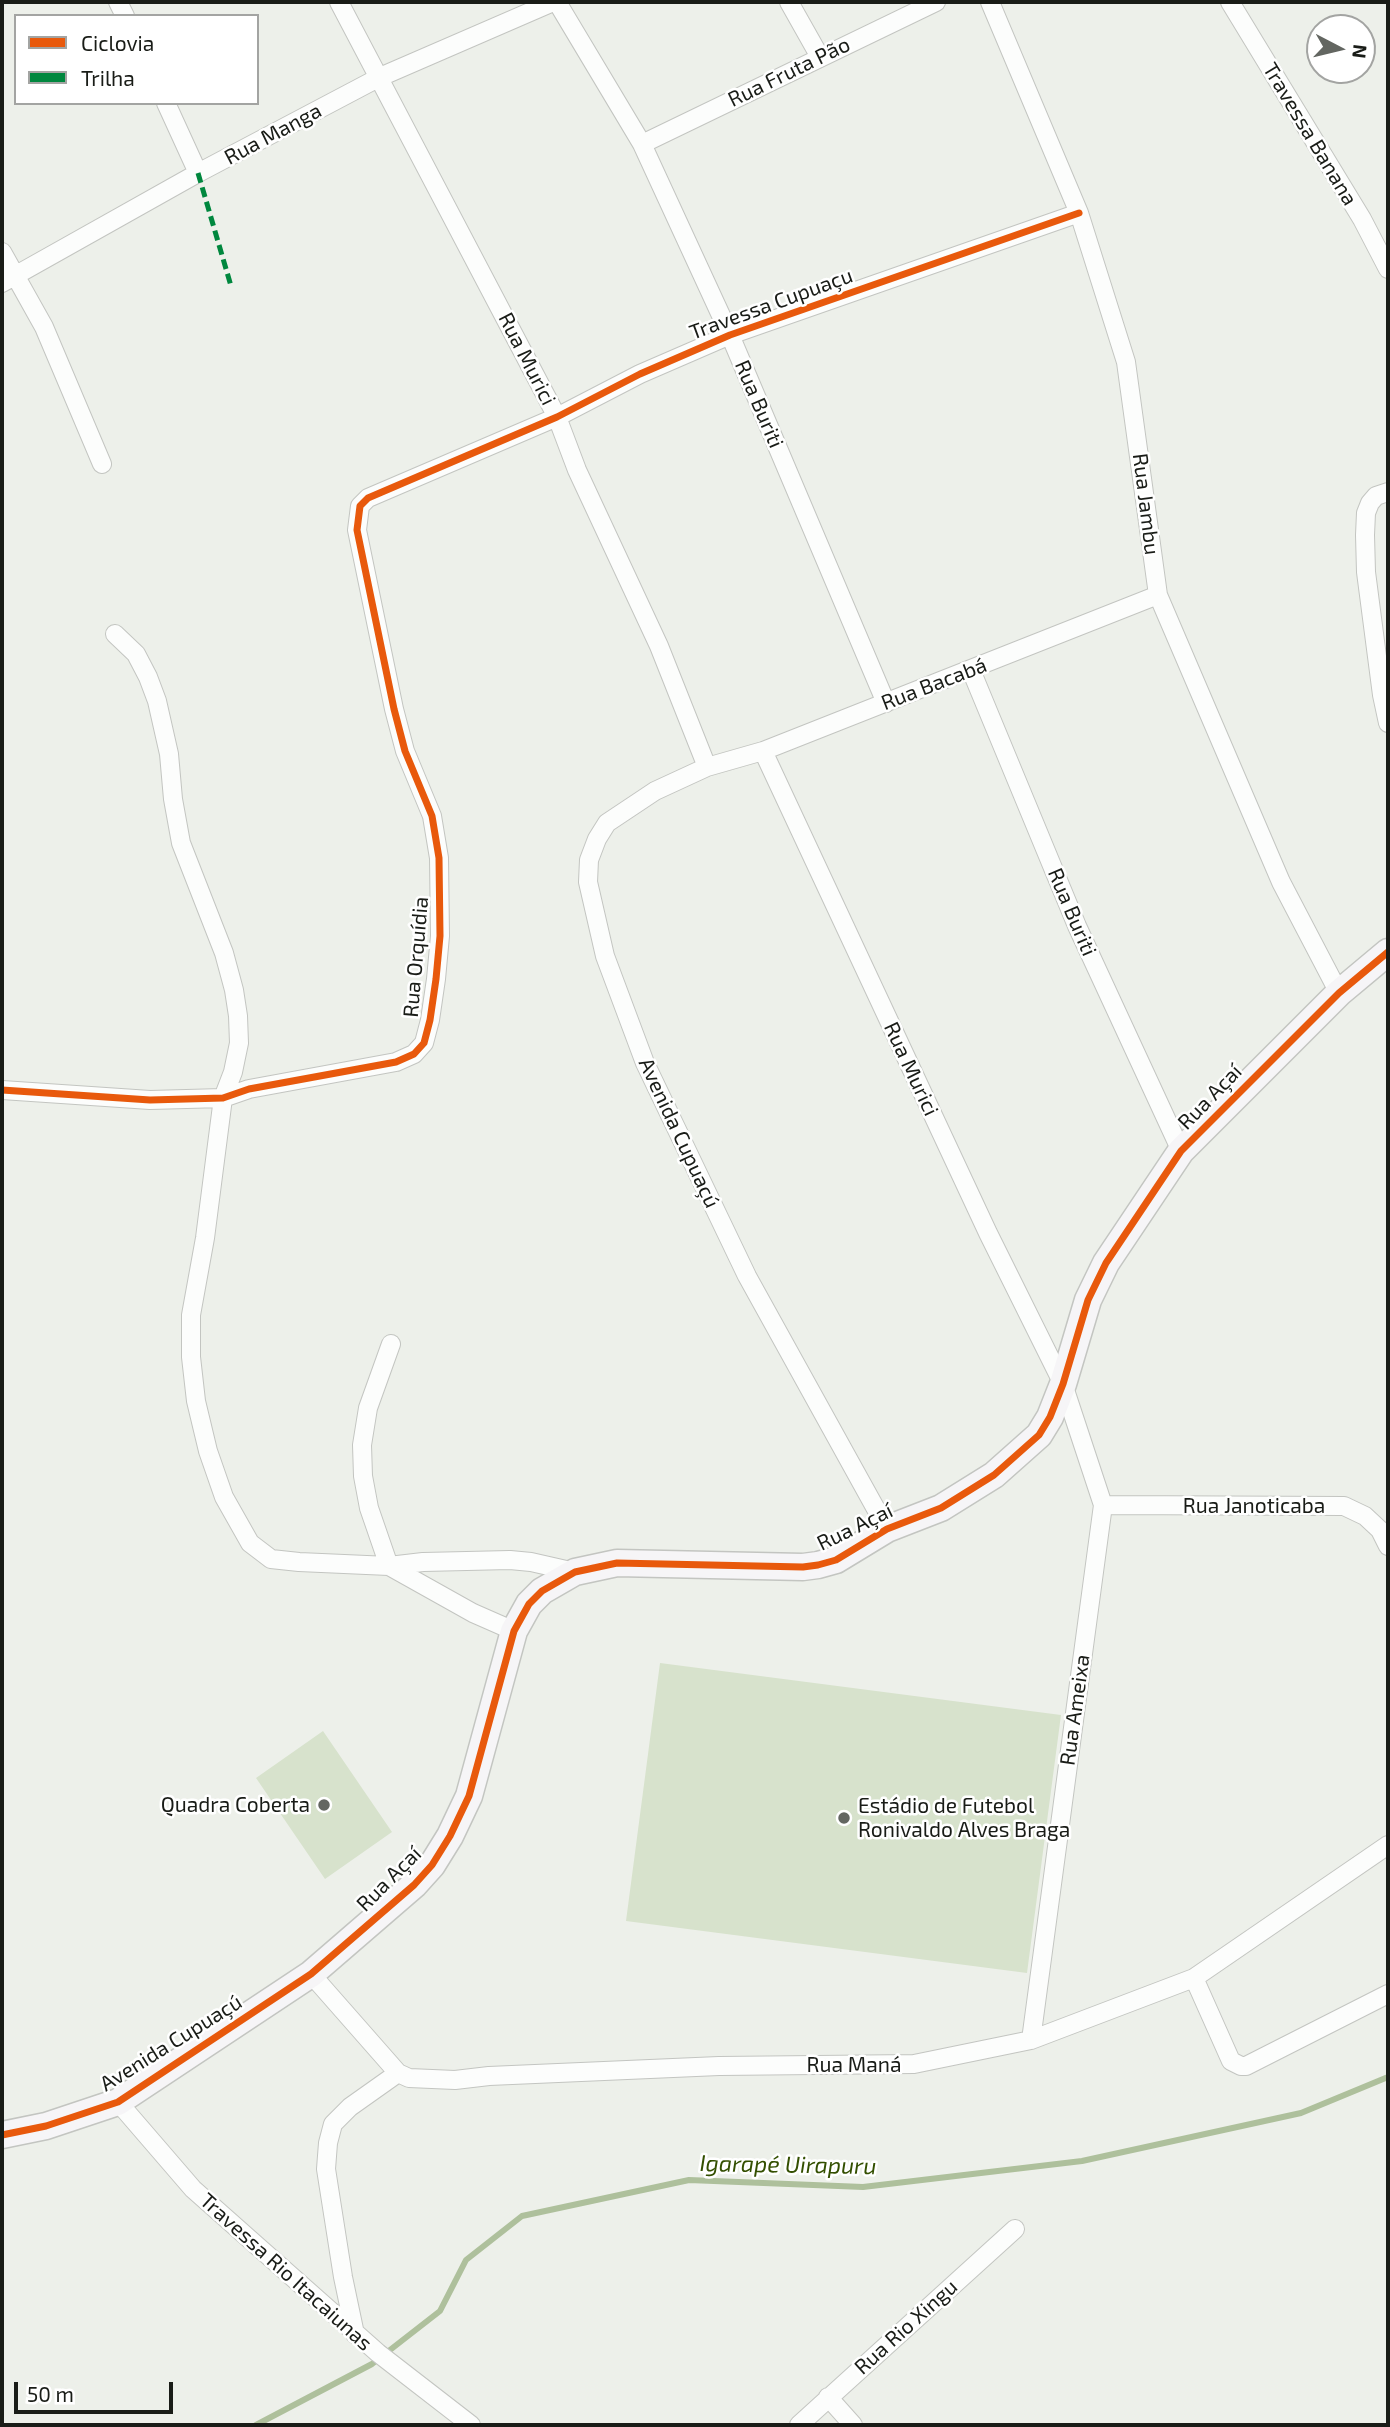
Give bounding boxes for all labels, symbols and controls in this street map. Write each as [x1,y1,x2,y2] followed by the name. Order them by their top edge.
[14,14,259,105] legend
[1306,14,1376,84] north arrow
[81,30,154,55] text: Ciclovia
[724,32,854,112] street label: Rua Fruta Pão
[1348,43,1373,60] text: N
[1257,58,1363,210] street label: Travessa Banana
[81,65,135,90] text: Trilha
[220,98,326,170] street label: Rua Manga
[686,263,856,345] street label: Travessa Cupuaçu
[493,308,561,410] street label: Rua Murici
[729,356,789,452] street label: Rua Buriti
[1127,452,1165,556] street label: Rua Jambu
[878,652,990,716] street label: Rua Bacabá
[1042,864,1102,960] street label: Rua Buriti
[398,895,434,1019] street label: Rua Orquídia
[878,1018,944,1120] street label: Rua Murici
[633,1054,725,1212] street label: Avenida Cupuaçú
[1173,1059,1247,1135] street label: Rua Açaí
[1183,1493,1325,1519] street label: Rua Janoticaba
[813,1498,897,1556] street label: Rua Açaí
[1055,1653,1095,1767] street label: Rua Ameixa
[161,1792,310,1818] place label: Quadra Coberta
[858,1793,1070,1843] place label: Estádio de Futebol Ronivaldo Alves Braga
[316,1797,332,1813] marker: Quadra Coberta
[836,1810,852,1826] marker: Estádio de Futebol Ronivaldo Alves Braga
[351,1841,427,1917] street label: Rua Açaí
[95,1989,247,2097] street label: Avenida Cupuaçú
[807,2052,901,2078] street label: Rua Maná
[699,2150,877,2180] water label: Igarapé Uirapuru
[195,2188,377,2356] street label: Travessa Rio Itacaiunas
[849,2274,963,2380] street label: Rua Rio Xingu
[18,2368,177,2412] scale bar
[27,2381,74,2406] text: 50 m

